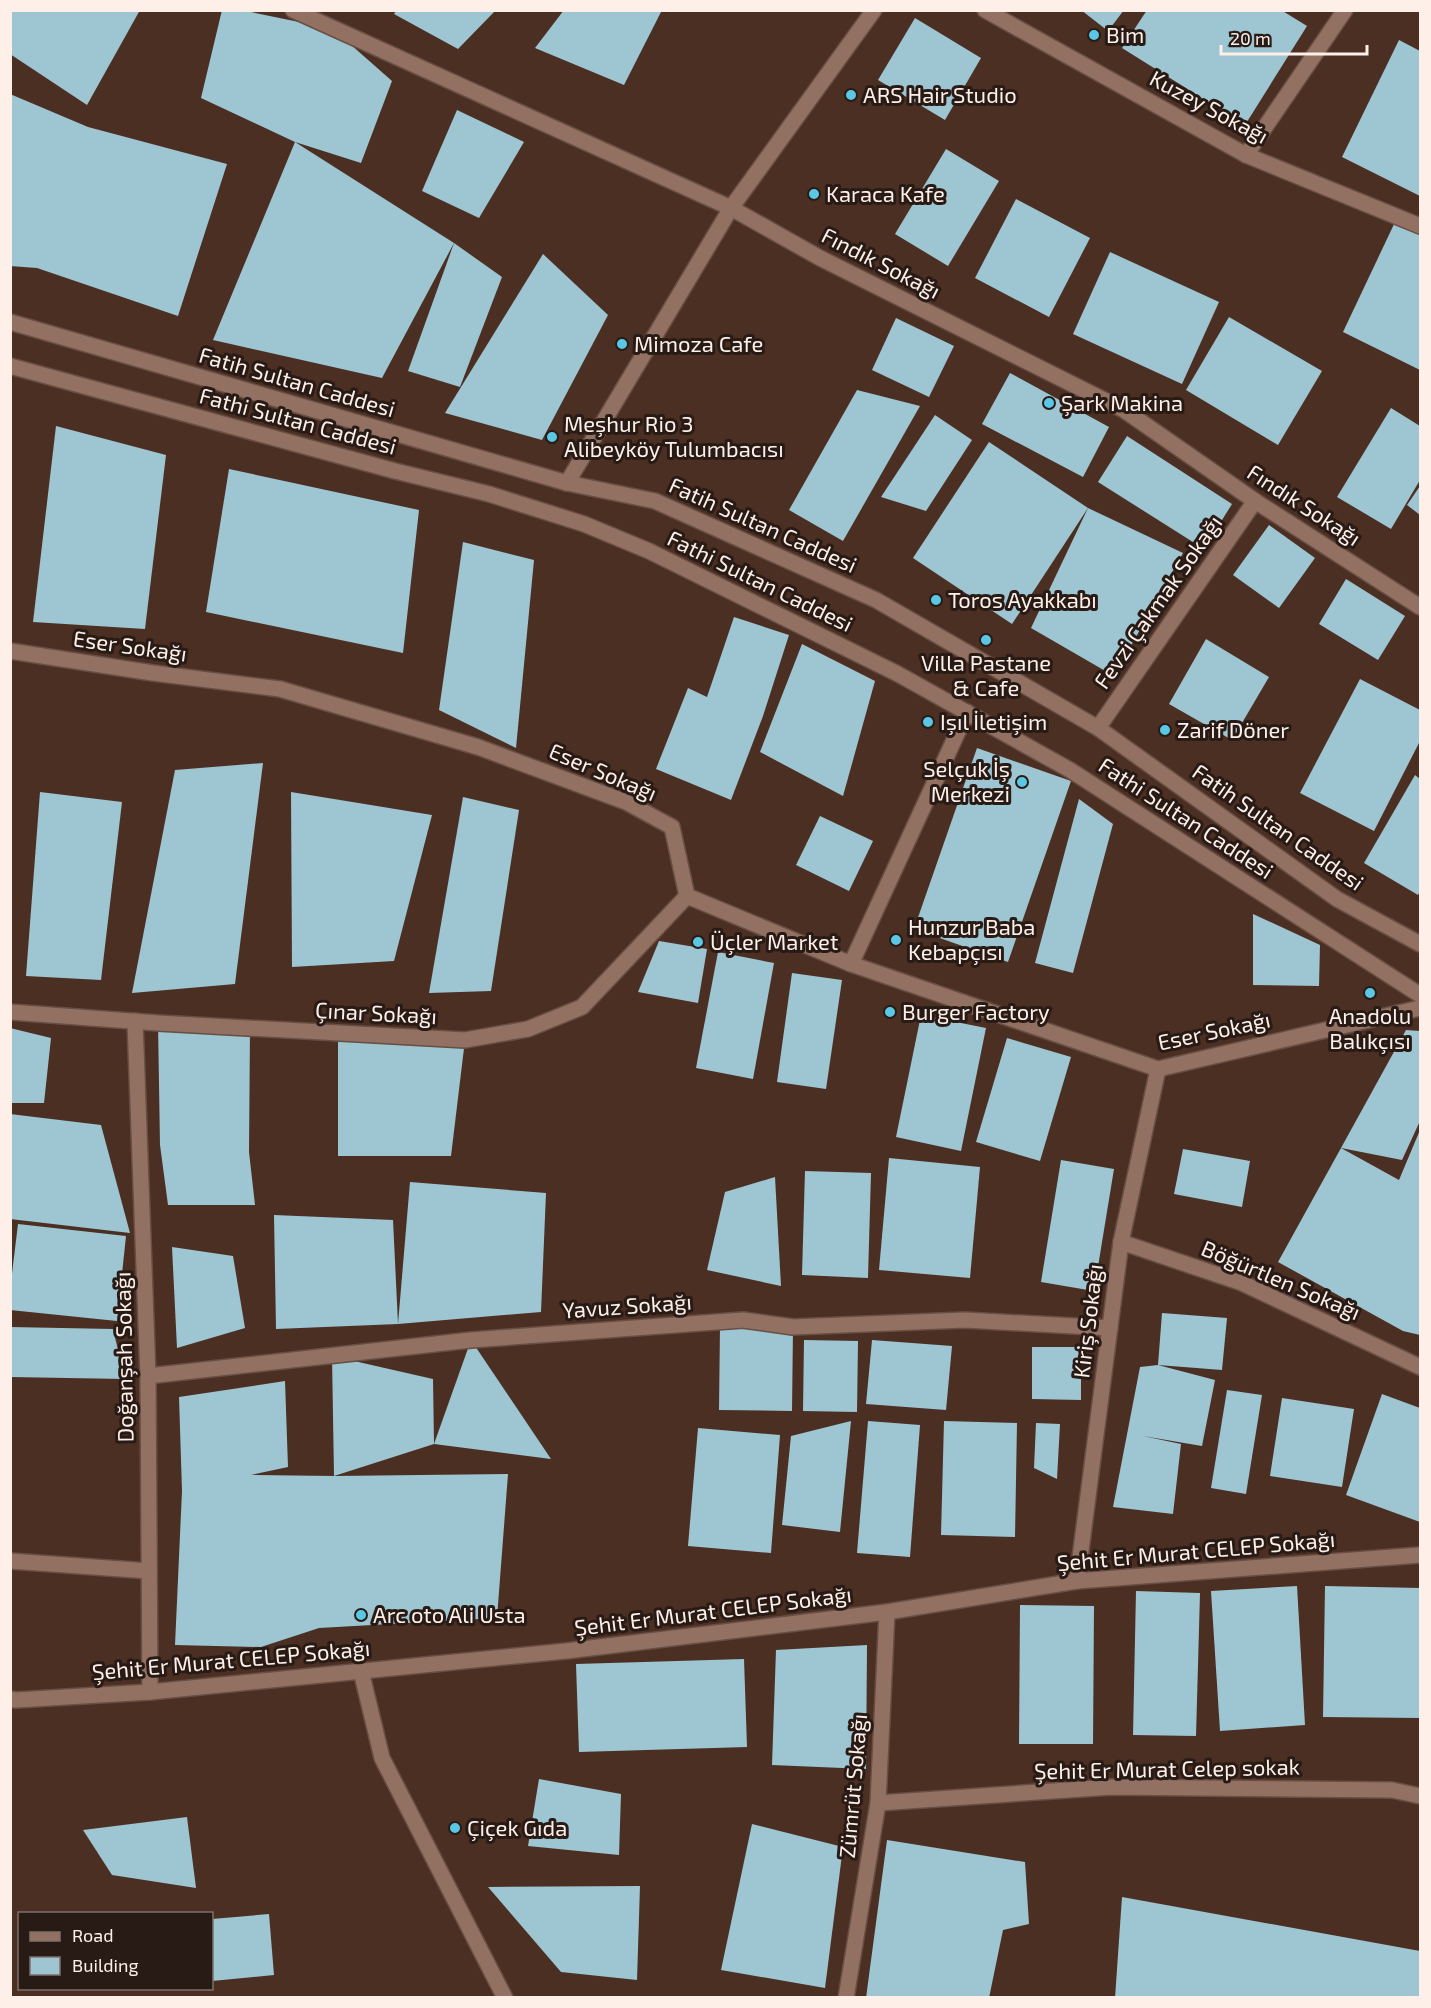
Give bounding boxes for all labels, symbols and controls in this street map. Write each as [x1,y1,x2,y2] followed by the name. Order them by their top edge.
[1221,18,1366,56] scale bar
[1106,21,1144,47] place label: Bim
[1230,27,1271,49] text: 20 m
[1087,28,1101,42] marker: Bim
[1146,64,1273,148] street label: Kuzey Sokağı
[863,81,1017,107] place label: ARS Hair Studio
[844,88,858,102] marker: ARS Hair Studio
[826,180,945,206] place label: Karaca Kafe
[807,187,821,201] marker: Karaca Kafe
[818,221,945,303] street label: Fındık Sokağı
[634,330,763,356] place label: Mimoza Cafe
[615,337,629,351] marker: Mimoza Cafe
[196,341,398,421] street label: Fatih Sultan Caddesi
[197,381,399,459] street label: Fathi Sultan Caddesi
[1061,389,1183,417] place label: Şark Makina
[1042,396,1056,410] marker: Şark Makina
[564,410,784,461] place label: Meşhur Rio 3 Alibeyköy Tulumbacısı
[545,430,559,444] marker: Meşhur Rio 3 Alibeyköy Tulumbacısı
[1243,458,1366,550] street label: Fındık Sokağı
[666,471,861,577] street label: Fatih Sultan Caddesi
[1088,510,1228,694] street label: Fevzi Çakmak Sokağı
[664,524,857,636] street label: Fathi Sultan Caddesi
[948,586,1097,612] place label: Toros Ayakkabı
[929,593,943,607] marker: Toros Ayakkabı
[72,624,189,666] street label: Eser Sokağı
[979,633,993,647] marker: Villa Pastane & Cafe
[921,649,1051,700] place label: Villa Pastane & Cafe
[940,708,1047,736] place label: Işıl İletişim
[921,715,935,729] marker: Işıl İletişim
[1177,716,1289,742] place label: Zarif Döner
[1158,723,1172,737] marker: Zarif Döner
[546,737,661,805] street label: Eser Sokağı
[1094,751,1279,883] street label: Fathi Sultan Caddesi
[923,755,1010,806] place label: Selçuk İş Merkezi
[1188,757,1369,895] street label: Fatih Sultan Caddesi
[1015,775,1029,789] marker: Selçuk İş Merkezi
[908,913,1035,966] place label: Hunzur Baba Kebapçısı
[710,928,838,956] place label: Üçler Market
[889,933,903,947] marker: Hunzur Baba Kebapçısı
[691,935,705,949] marker: Üçler Market
[1363,986,1377,1000] marker: Anadolu Balıkçısı
[314,996,438,1030] street label: Çınar Sokağı
[902,998,1050,1024] place label: Burger Factory
[1329,1002,1411,1055] place label: Anadolu Balıkçısı
[883,1005,897,1019] marker: Burger Factory
[1155,1005,1272,1055] street label: Eser Sokağı
[1198,1234,1365,1324] street label: Böğürtlen Sokağı
[1067,1262,1109,1380] street label: Kiriş Sokağı
[109,1271,139,1443] street label: Doğanşah Sokağı
[561,1288,692,1322] street label: Yavuz Sokağı
[1056,1525,1336,1577] street label: Şehit Er Murat CELEP Sokağı
[573,1580,853,1642] street label: Şehit Er Murat CELEP Sokağı
[373,1601,525,1627] place label: Arc oto Ali Usta
[354,1608,368,1622] marker: Arc oto Ali Usta
[91,1634,371,1686] street label: Şehit Er Murat CELEP Sokağı
[833,1713,871,1859] street label: Zümrüt Sokağı
[1034,1753,1300,1785] street label: Şehit Er Murat Celep sokak
[467,1814,567,1842] place label: Çiçek Gıda
[448,1821,462,1835] marker: Çiçek Gıda
[18,1912,213,1990] legend
[72,1924,113,1946] text: Road
[72,1954,139,1976] text: Building

